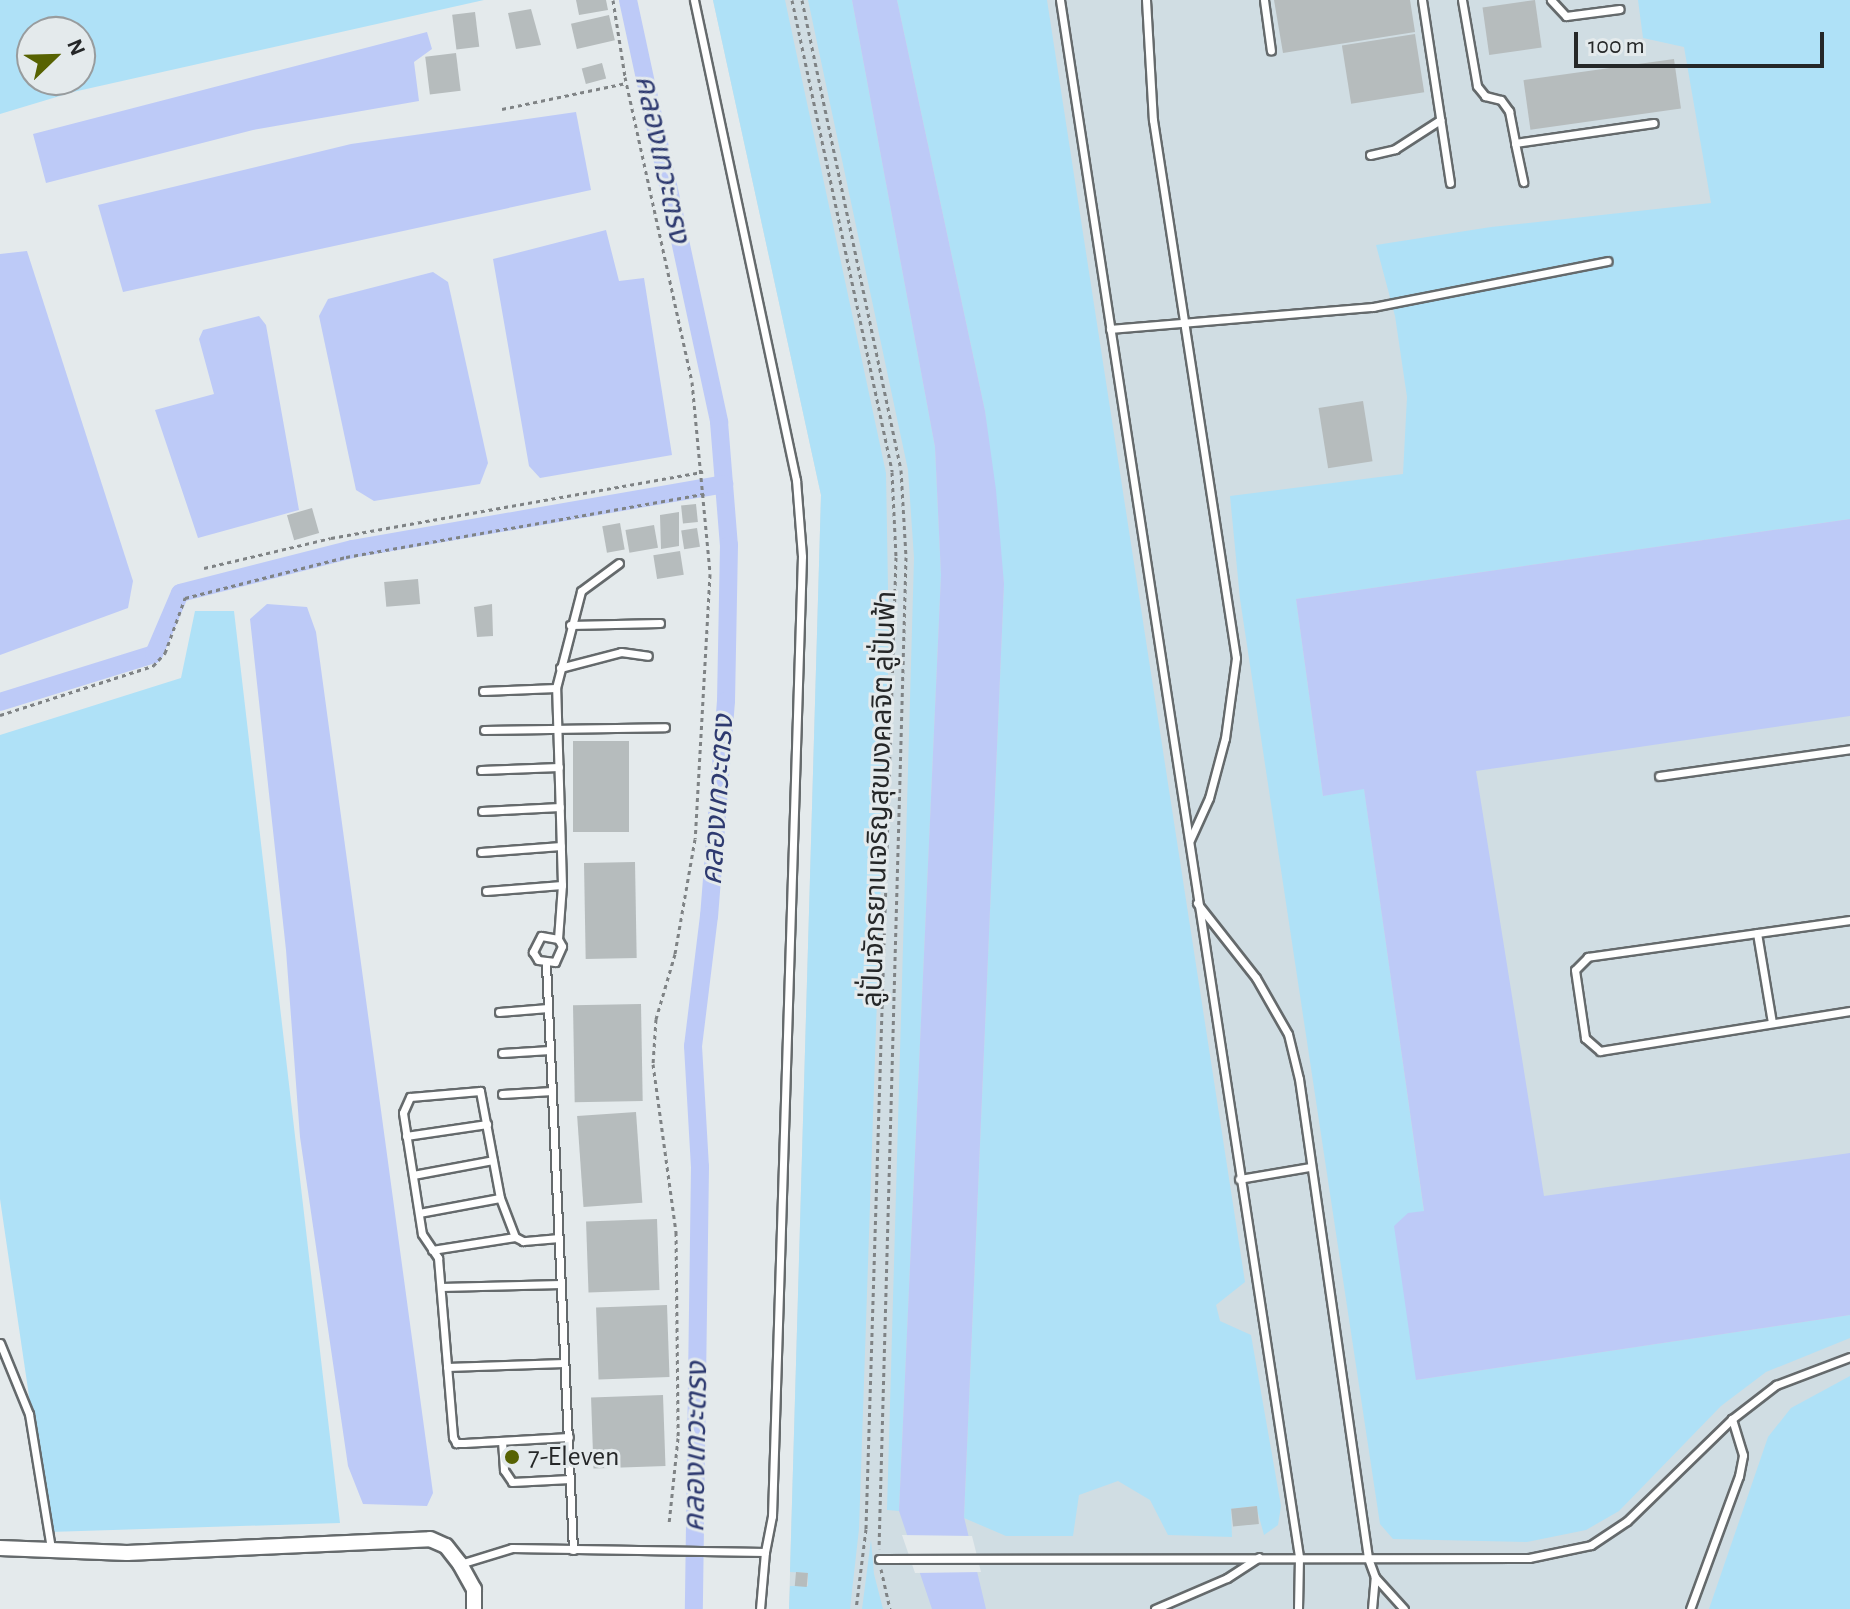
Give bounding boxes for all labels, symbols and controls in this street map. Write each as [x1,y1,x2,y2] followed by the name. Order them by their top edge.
[16,16,96,96] north arrow
[1578,16,1828,66] scale bar
[1588,34,1645,58] text: 100 m
[63,36,89,59] text: N
[627,72,697,246] water label: คลองเทวะตรง
[856,590,904,1008] street label: ลู่ปั่นจักรยานเจริญสุขมงคลจิต ลู่ปั่นฟ้า
[694,714,742,886] water label: คลองเทวะตรง
[677,1361,715,1533] water label: คลองเทวะตรง
[528,1440,620,1474] place label: 7-Eleven
[503,1448,521,1466] marker: 7-Eleven

